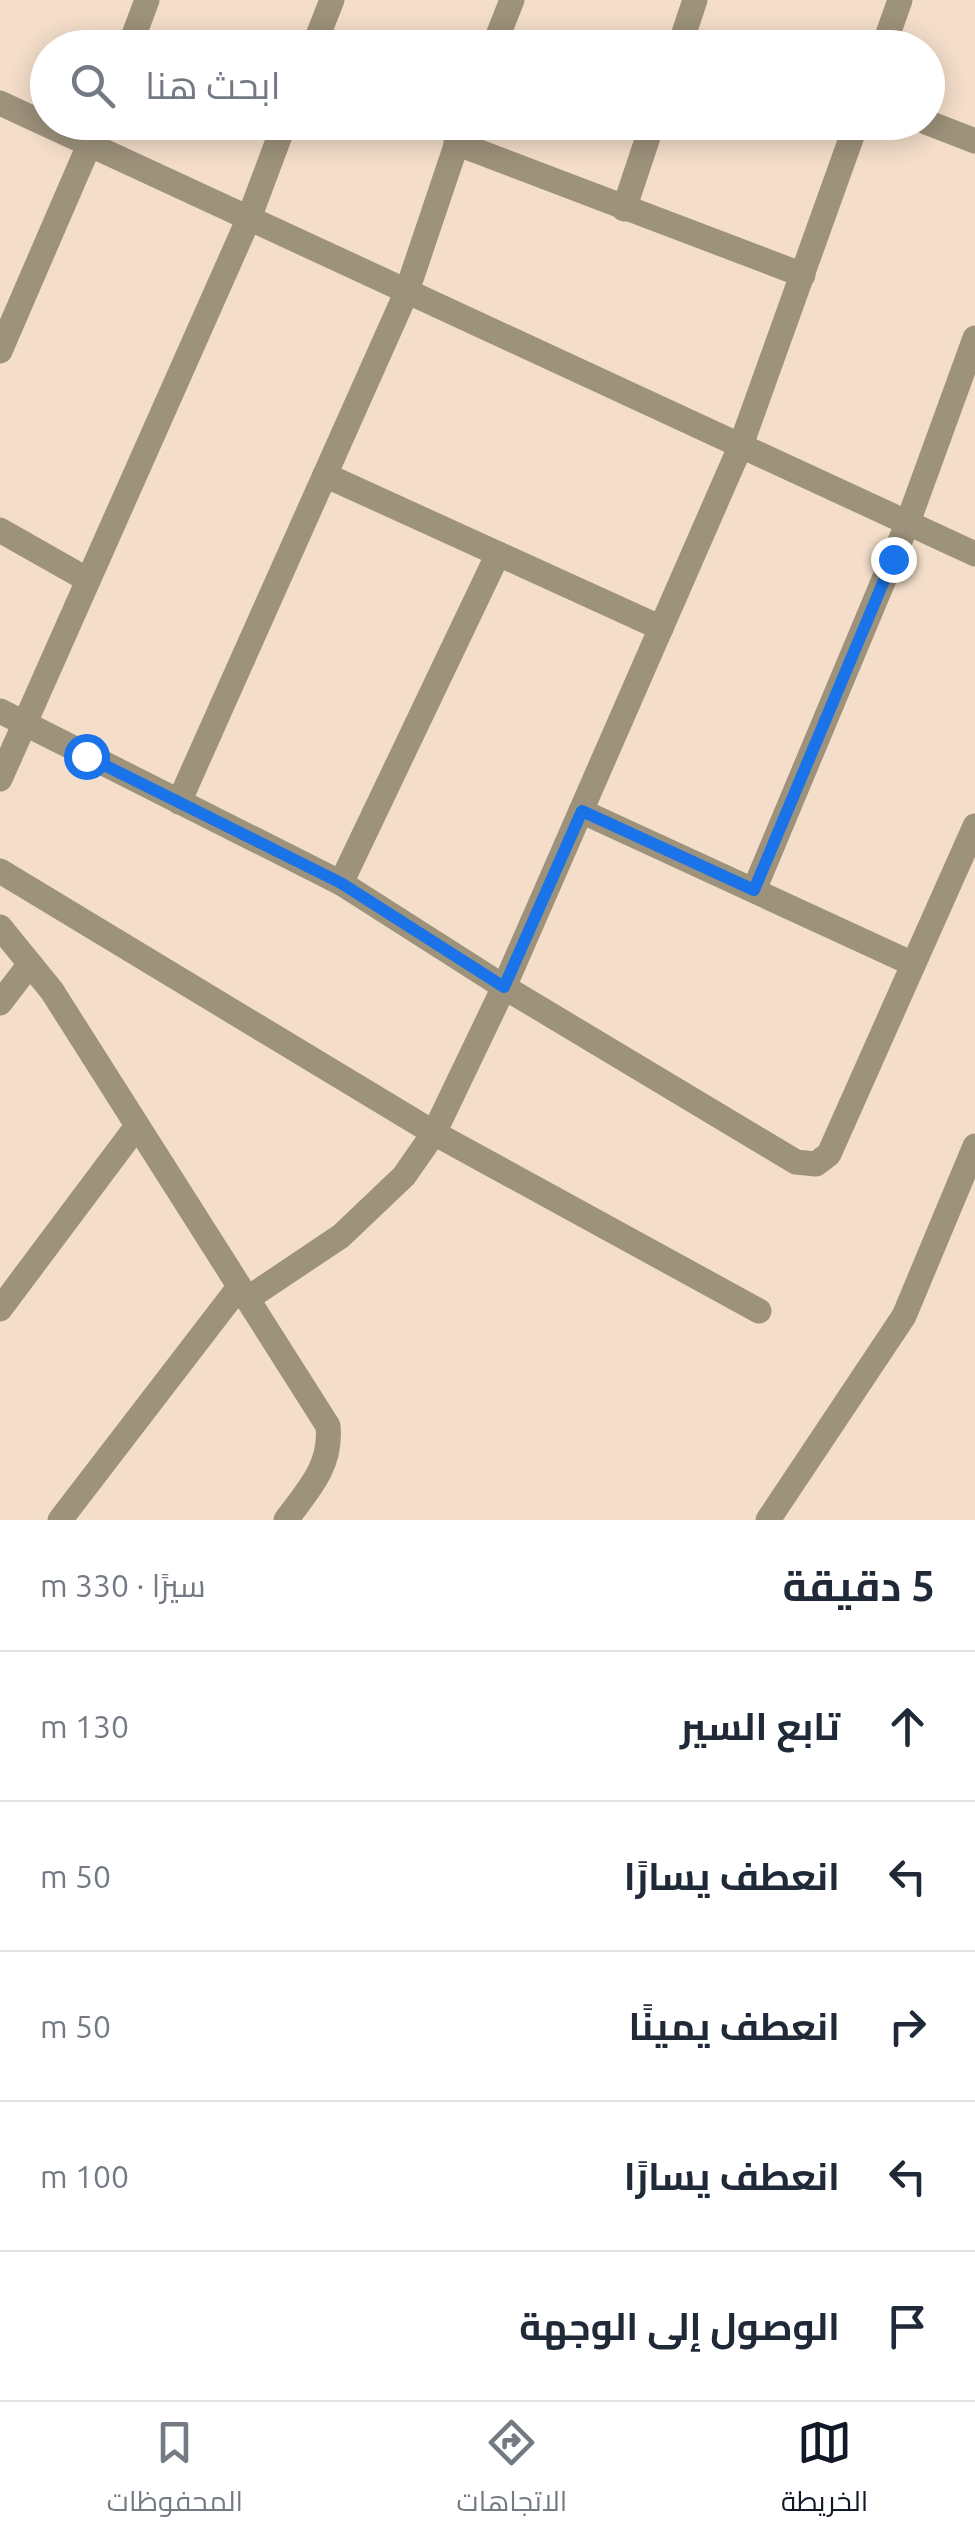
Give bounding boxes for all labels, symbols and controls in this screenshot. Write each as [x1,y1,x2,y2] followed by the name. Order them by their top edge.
[30,30,945,140] search box
[65,58,120,113] icon: search
[145,64,281,106] text: ابحث هنا
[871,537,917,583] route end
[64,734,110,780] route start
[783,1562,935,1609] text: 5 دقيقة
[40,1567,206,1603] text: سيرًا · 330 m
[880,1699,935,1754] icon: ahead
[680,1705,840,1747] text: تابع السير
[40,1708,129,1744] text: 130 m
[880,1849,935,1904] icon: left
[624,1855,840,1897] text: انعطف يسارًا
[40,1858,111,1894] text: 50 m
[880,1999,935,2054] icon: right
[628,2005,840,2047] text: انعطف يمينًا
[40,2008,111,2044] text: 50 m
[880,2149,935,2204] icon: left
[624,2155,840,2197] text: انعطف يسارًا
[40,2158,129,2194] text: 100 m
[880,2299,935,2354] icon: arrive
[519,2305,840,2347] text: الوصول إلى الوجهة
[107,2415,243,2527] tab: المحفوظات
[457,2415,567,2527] tab: الاتجاهات
[781,2415,868,2527] tab: الخريطة

